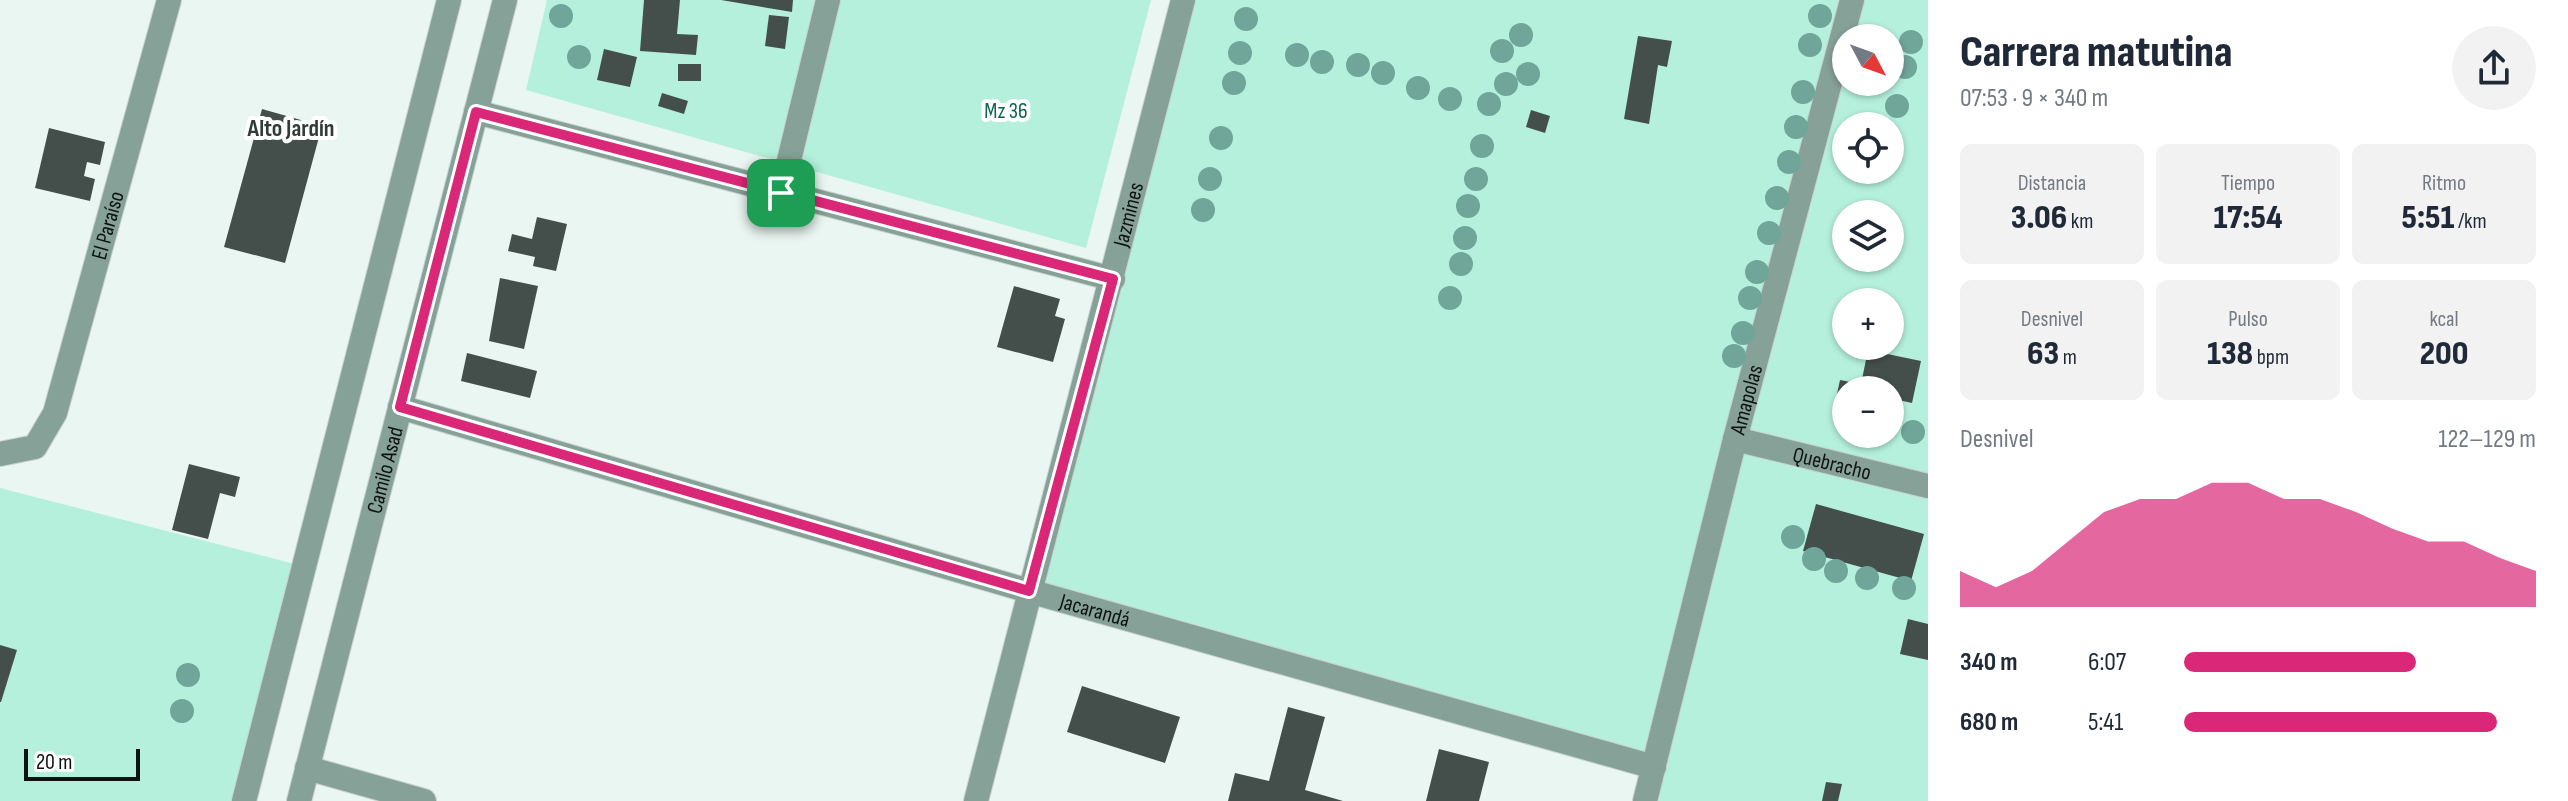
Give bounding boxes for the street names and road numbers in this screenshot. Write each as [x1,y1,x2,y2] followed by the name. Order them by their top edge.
[1108,180,1150,251] street label: Jazmines
[86,188,131,263] street label: El Paraíso
[1725,362,1769,439] street label: Amapolas
[362,424,410,516] street label: Camilo Asad
[1790,442,1874,487] street label: Quebracho
[1056,588,1133,634] street label: Jacarandá

